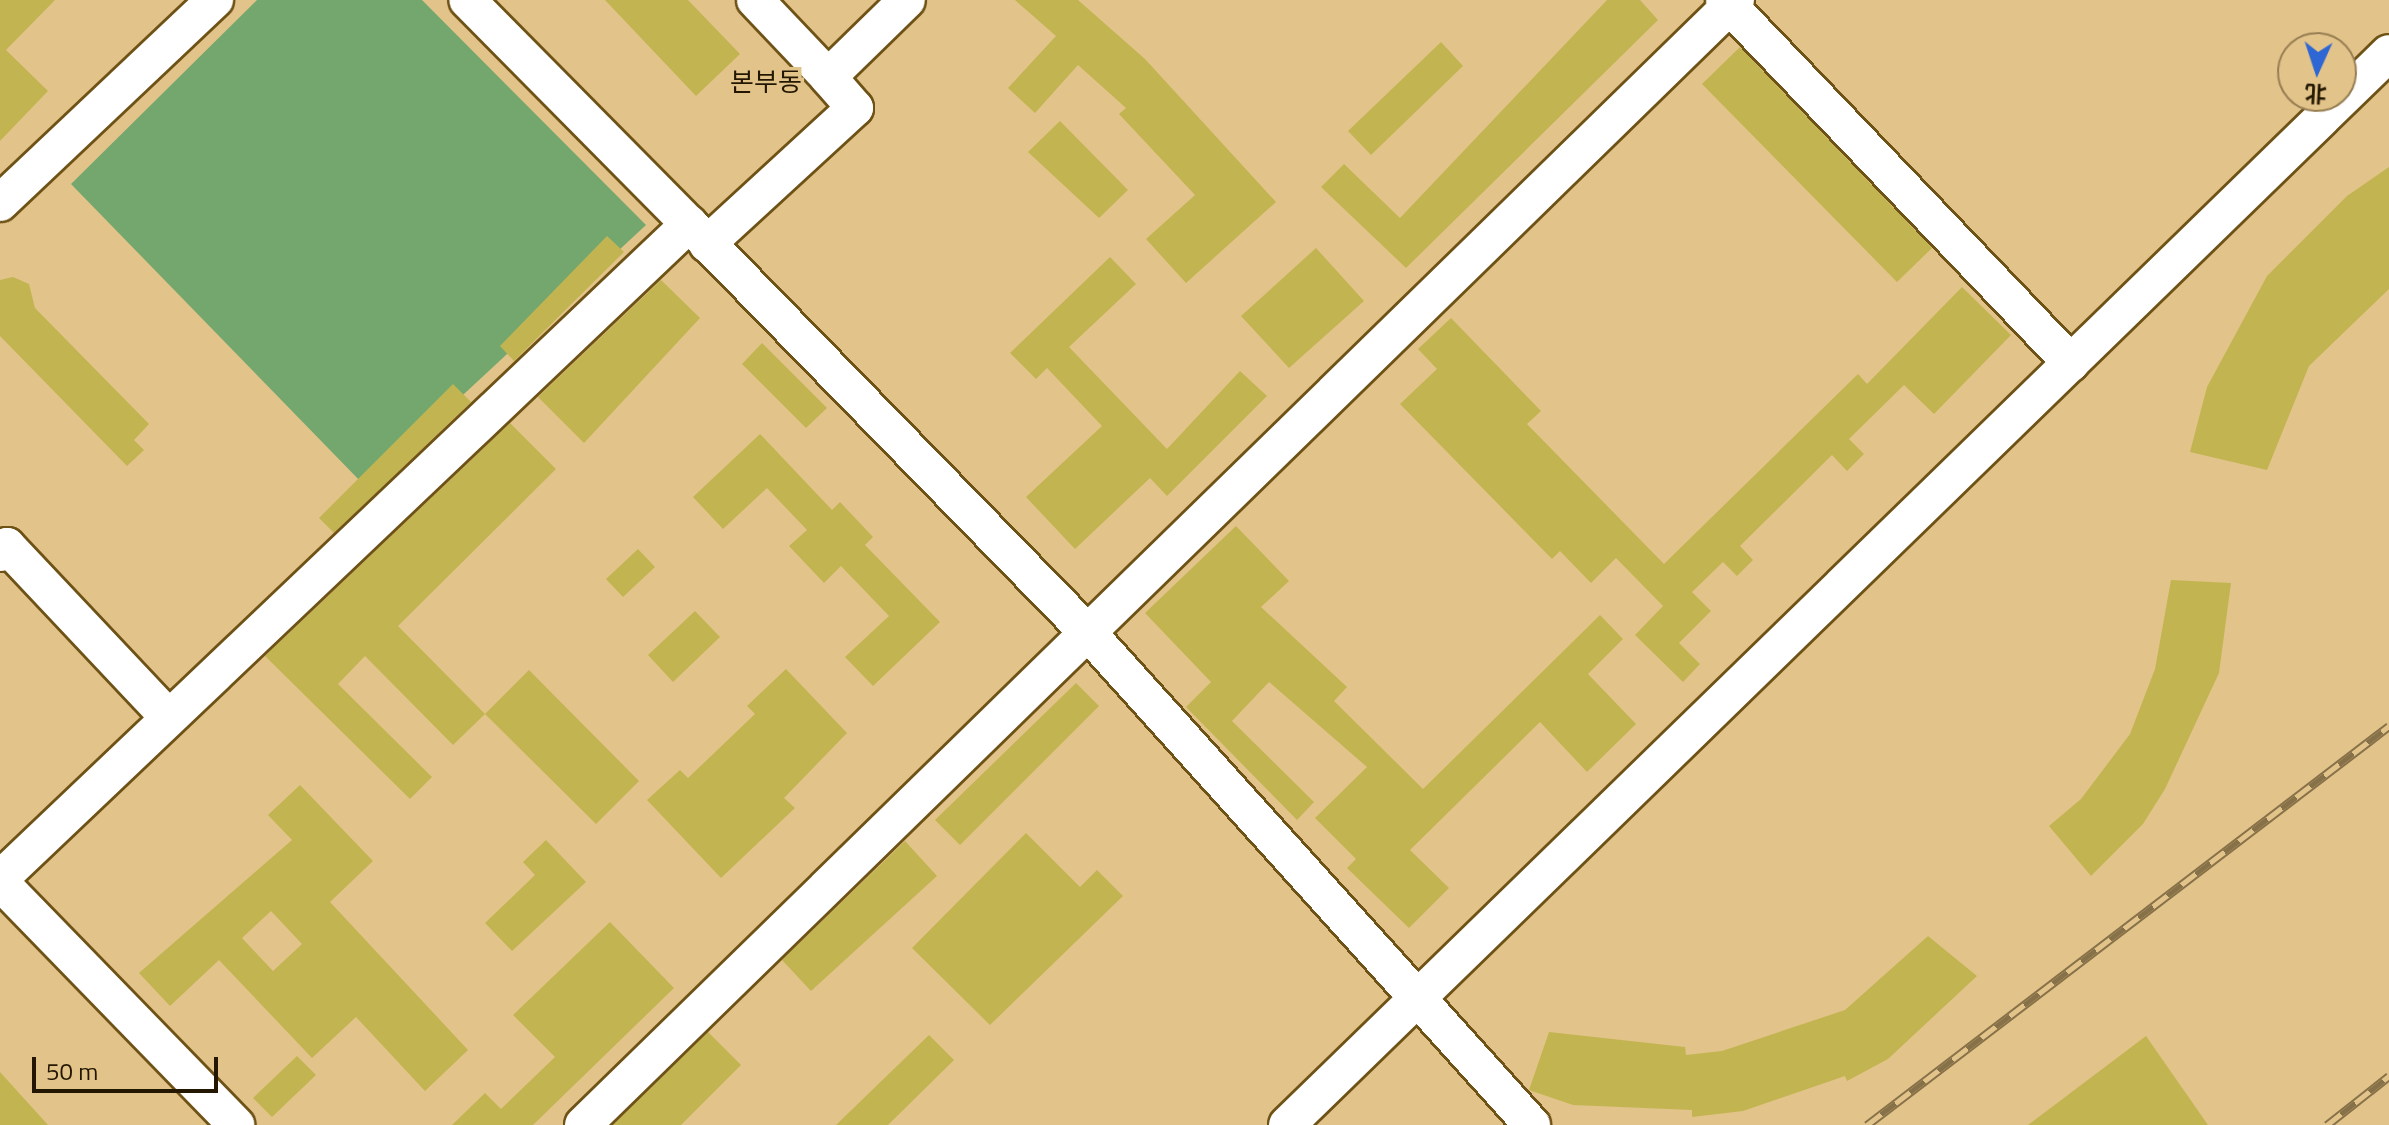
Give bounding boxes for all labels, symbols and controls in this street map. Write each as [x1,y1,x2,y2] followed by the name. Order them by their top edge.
[2277,32,2357,112] north arrow
[730,66,802,98] district label: 본부동
[2304,76,2328,112] text: 北
[36,1041,222,1091] scale bar
[46,1053,98,1089] text: 50 m

